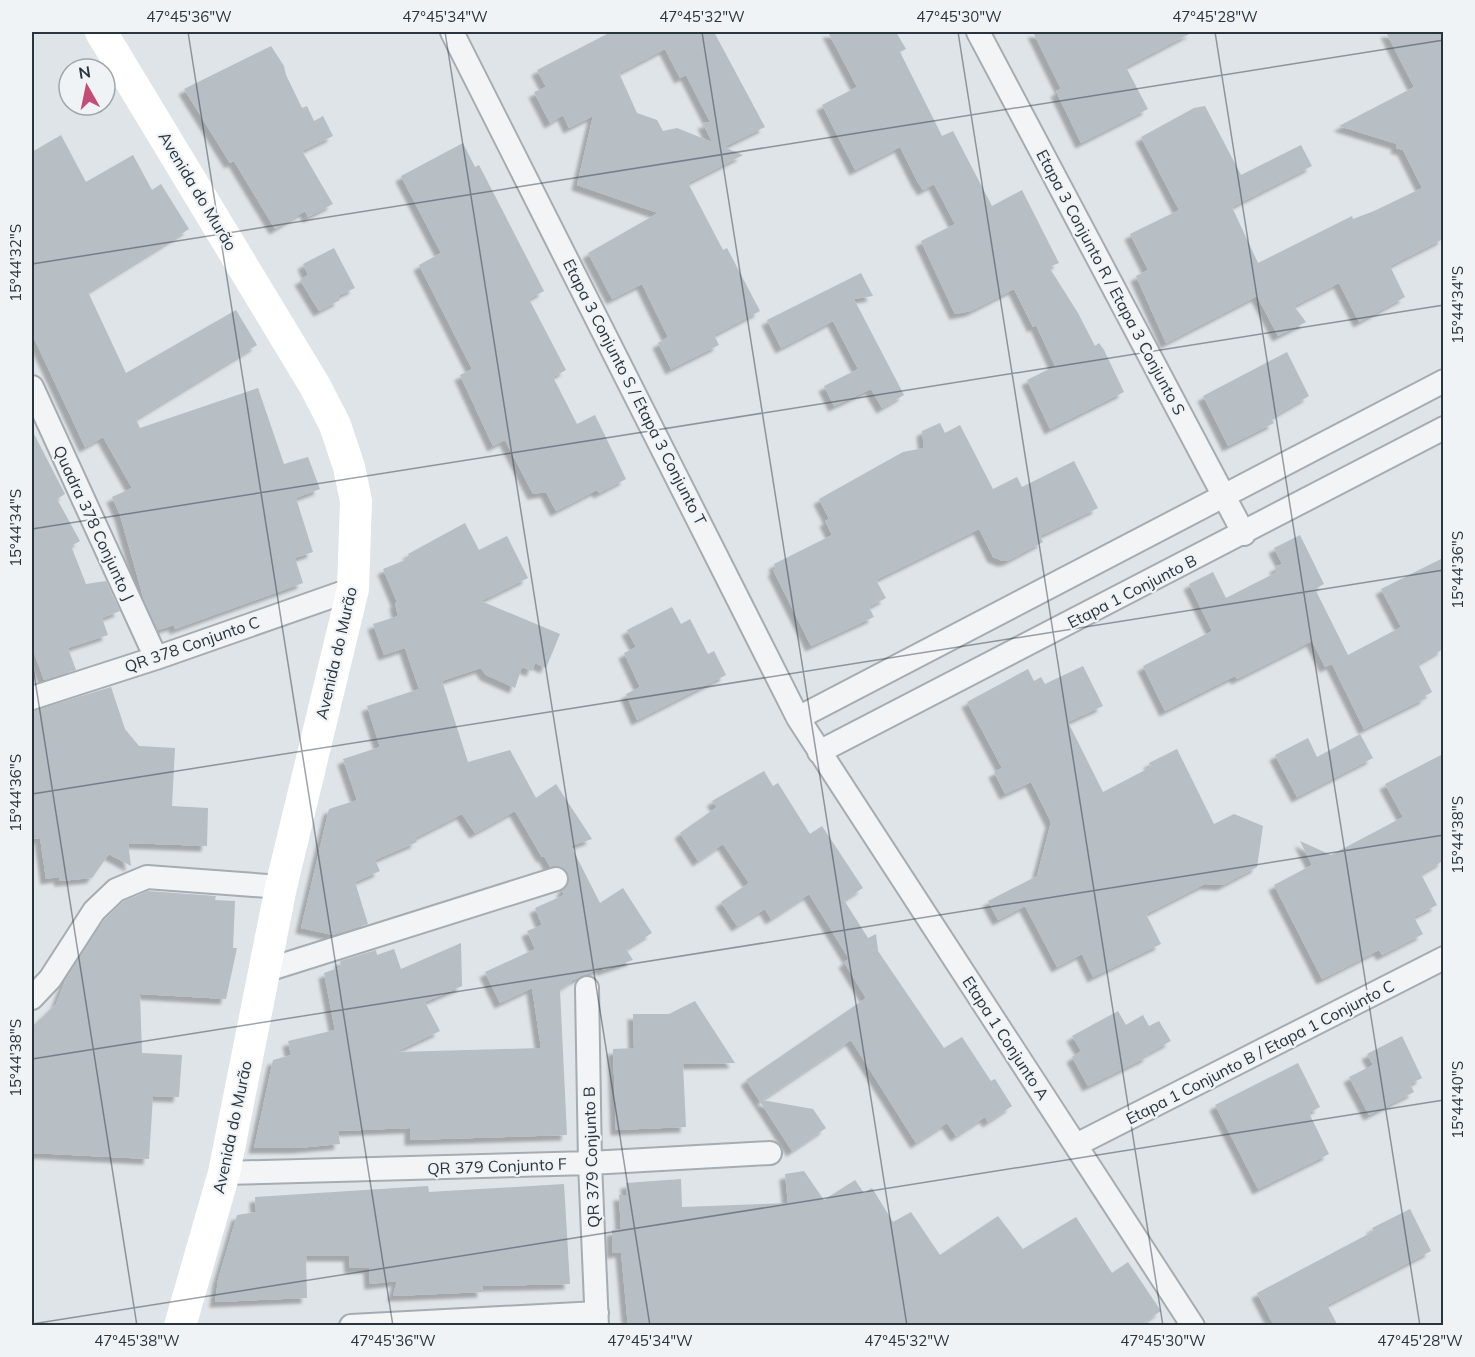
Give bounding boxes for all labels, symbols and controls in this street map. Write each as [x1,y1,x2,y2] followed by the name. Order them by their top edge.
[146,7,232,26] text: 47°45'36"W
[402,7,488,26] text: 47°45'34"W
[659,7,745,26] text: 47°45'32"W
[916,7,1002,26] text: 47°45'30"W
[1172,7,1258,26] text: 47°45'28"W
[57,57,117,117] north arrow
[77,61,92,83] text: N
[155,128,241,254] street label: Avenida do Murão
[1032,146,1190,418] street label: Etapa 3 Conjunto R / Etapa 3 Conjunto S
[6,224,25,302] text: 15°44'32"S
[559,255,711,529] street label: Etapa 3 Conjunto S / Etapa 3 Conjunto T
[1448,266,1467,344] text: 15°44'34"S
[49,442,139,604] street label: Quadra 378 Conjunto J
[6,489,25,567] text: 15°44'34"S
[1448,531,1467,609] text: 15°44'36"S
[1064,550,1200,632] street label: Etapa 1 Conjunto B
[311,585,361,721] street label: Avenida do Murão
[122,611,262,677] street label: QR 378 Conjunto C
[6,754,25,832] text: 15°44'36"S
[1448,796,1467,874] text: 15°44'38"S
[959,972,1054,1104] street label: Etapa 1 Conjunto A
[1123,975,1398,1129] street label: Etapa 1 Conjunto B / Etapa 1 Conjunto C
[6,1019,25,1097] text: 15°44'38"S
[208,1059,256,1195] street label: Avenida do Murão
[1448,1061,1467,1139] text: 15°44'40"S
[579,1086,603,1228] street label: QR 379 Conjunto B
[427,1154,567,1178] street label: QR 379 Conjunto F
[94,1331,180,1350] text: 47°45'38"W
[350,1331,436,1350] text: 47°45'36"W
[607,1331,693,1350] text: 47°45'34"W
[864,1331,950,1350] text: 47°45'32"W
[1120,1331,1206,1350] text: 47°45'30"W
[1377,1331,1463,1350] text: 47°45'28"W

